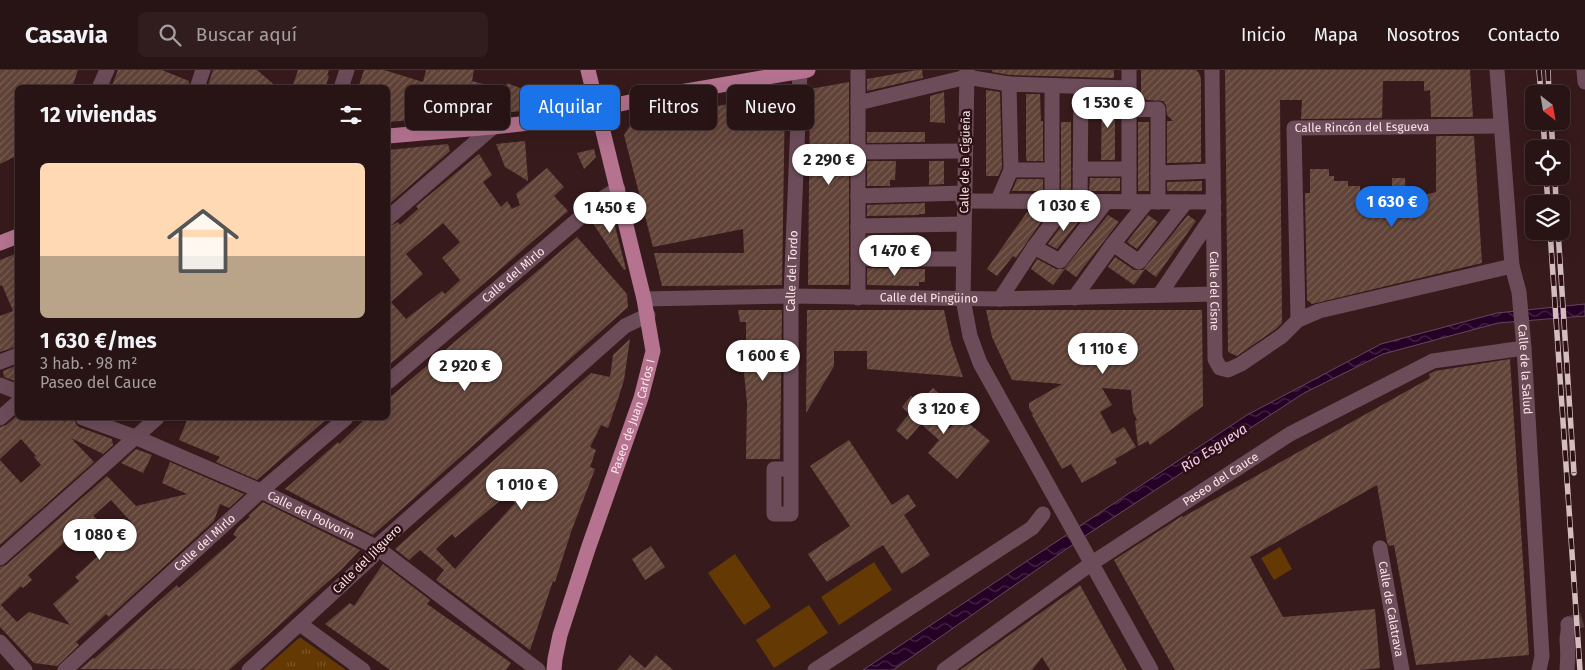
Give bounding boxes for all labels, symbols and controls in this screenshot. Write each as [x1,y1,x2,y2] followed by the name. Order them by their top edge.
[138,12,488,57] search box
[25,21,108,49] text: Casavia
[156,21,184,49] icon: search
[196,23,297,46] text: Buscar aquí
[1241,24,1286,46] text: Inicio
[1314,24,1358,46] text: Mapa
[1386,24,1460,46] text: Nosotros
[1488,24,1560,46] text: Contacto
[405,85,510,130] chip: Comprar
[520,85,620,130] chip: Alquilar
[630,85,717,130] chip: Filtros
[727,85,814,130] chip: Nuevo
[1525,85,1570,130] north arrow
[1525,85,1570,240] map controls
[1062,87,1154,129] pin: 1 530 €
[1083,93,1133,112] text: 1 530 €
[337,101,365,129] icon: filters
[40,102,157,128] text: 12 viviendas
[957,110,973,214] street label: Calle de la Cigüeña
[1295,120,1429,135] street label: Calle Rincón del Esgueva
[1525,140,1570,185] button: locate
[783,144,875,186] pin: 2 290 €
[803,150,855,169] text: 2 290 €
[1346,186,1438,228] pin: 1 630 €
[1018,190,1110,232] pin: 1 030 €
[564,191,656,234] pin: 1 450 €
[1366,192,1418,211] text: 1 630 €
[1525,195,1570,240] button: layers
[158,196,248,286] icon: home
[1038,196,1090,215] text: 1 030 €
[584,198,636,217] text: 1 450 €
[784,230,801,312] street label: Calle del Tordo
[849,234,941,277] pin: 1 470 €
[870,241,920,260] text: 1 470 €
[479,244,548,305] street label: Calle del Mirlo
[1207,251,1222,331] street label: Calle del Cisne
[880,290,978,306] street label: Calle del Pingüino
[1515,323,1535,415] street label: Calle de la Salud
[40,328,157,354] text: 1 630 €/mes
[1057,332,1149,375] pin: 1 110 €
[1079,339,1127,358] text: 1 110 €
[717,340,809,382] pin: 1 600 €
[737,346,789,365] text: 1 600 €
[419,350,511,392] pin: 2 920 €
[40,354,137,373] text: 3 hab. · 98 m²
[439,356,491,375] text: 2 920 €
[608,358,658,476] street label: Paseo de Juan Carlos I
[40,373,157,392] text: Paseo del Cauce
[898,392,990,435] pin: 3 120 €
[919,399,969,418] text: 3 120 €
[1178,420,1250,476] water label: Río Esgueva
[1180,449,1261,509] street label: Paseo del Cauce
[476,468,568,511] pin: 1 010 €
[497,475,547,494] text: 1 010 €
[265,488,357,542] street label: Calle del Polvorín
[171,511,238,574] street label: Calle del Mirlo
[54,518,146,561] pin: 1 080 €
[330,522,404,596] street label: Calle del Jilguero
[74,525,126,544] text: 1 080 €
[1376,560,1406,658] street label: Calle de Calatrava

